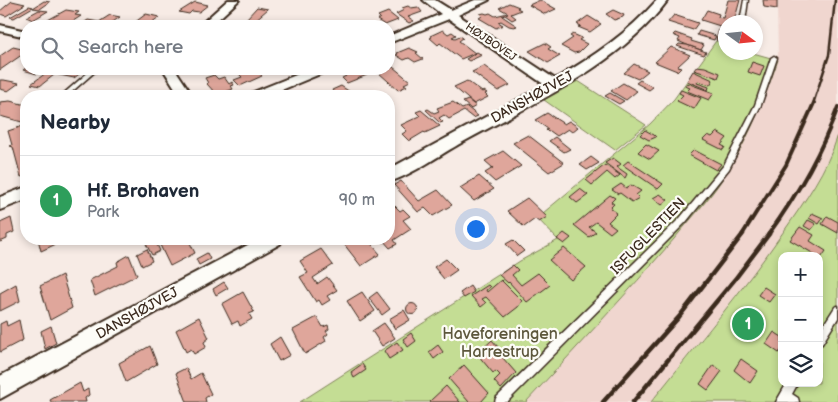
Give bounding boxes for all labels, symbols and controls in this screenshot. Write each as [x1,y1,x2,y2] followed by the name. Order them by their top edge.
[718,15,763,60] north arrow
[20,20,395,75] search box
[463,20,519,64] street label: HØJBOVEJ
[38,34,66,62] icon: search
[78,36,183,59] text: Search here
[488,67,577,127] street label: DANSHØJVEJ
[40,110,110,135] text: Nearby
[87,180,199,203] text: Hf. Brohaven
[53,191,59,210] text: 1
[339,191,375,210] text: 90 m
[607,194,689,278] street label: ISFUGLESTIEN
[87,203,119,222] text: Park
[463,216,489,242] your location
[778,252,823,387] map controls
[778,252,823,297] button: +
[93,283,182,343] street label: DANSHØJVEJ
[778,297,823,342] button: −
[732,305,764,343] pin: 1
[442,325,558,362] park label: Haveforeningen Harrestrup
[778,342,823,387] button: layers

